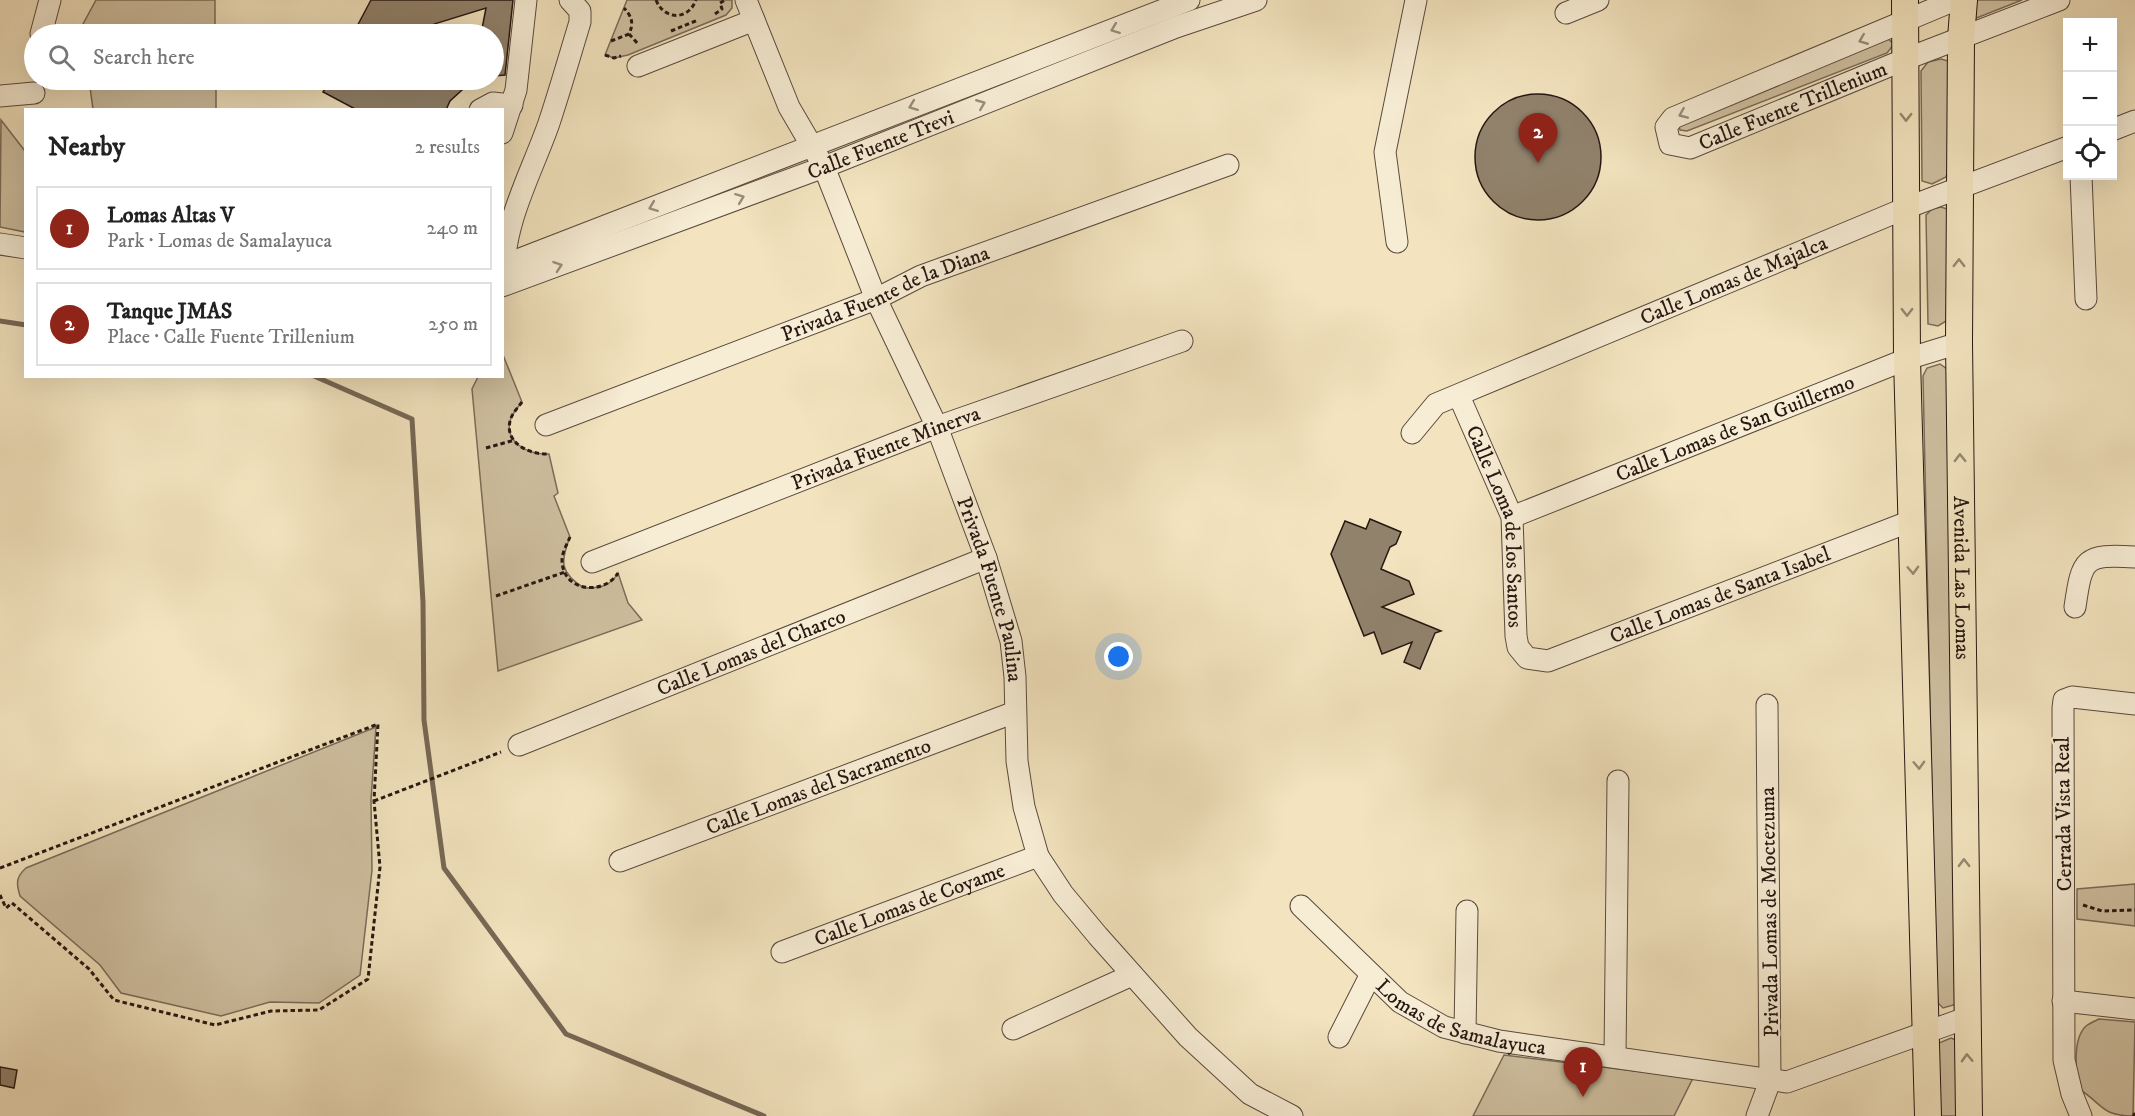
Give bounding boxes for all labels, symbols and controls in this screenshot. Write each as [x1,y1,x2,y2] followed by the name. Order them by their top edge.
[2063,18,2117,180] map controls
[2063,18,2117,72] button: +
[1110,21,1121,34] one-way arrow
[24,24,504,90] search box
[1858,33,1869,45] one-way arrow
[45,41,78,74] icon: search
[93,44,195,71] text: Search here
[1695,56,1891,157] street label: Calle Fuente Trillenium
[2063,72,2117,126] button: −
[909,99,920,111] one-way arrow
[974,99,985,111] one-way arrow
[804,105,958,186] street label: Calle Fuente Trevi
[1678,107,1689,119] one-way arrow
[1900,113,1912,122] one-way arrow
[1518,114,1558,163] pin: 2
[2063,126,2117,180] button: locate
[48,131,125,164] text: Nearby
[415,135,480,160] text: 2 results
[734,193,745,205] one-way arrow
[649,200,660,212] one-way arrow
[107,202,234,229] text: Lomas Altas V
[66,216,73,241] text: 1
[427,216,478,241] text: 240 m
[107,229,332,254] text: Park · Lomas de Samalayuca
[1636,230,1831,331] street label: Calle Lomas de Majalca
[778,240,993,348] street label: Privada Fuente de la Diana
[1953,258,1965,267] one-way arrow
[552,261,563,274] one-way arrow
[107,298,232,325] text: Tanque JMAS
[1901,308,1913,317] one-way arrow
[65,312,74,337] text: 2
[428,312,478,337] text: 250 m
[107,325,355,350] text: Place · Calle Fuente Trillenium
[1612,369,1858,488] street label: Calle Lomas de San Guillermo
[788,401,984,497] street label: Privada Fuente Minerva
[1459,422,1528,628] street label: Calle Loma de los Santos
[1954,453,1966,462] one-way arrow
[950,493,1027,682] street label: Privada Fuente Paulina
[1947,496,1975,660] street label: Avenida Las Lomas
[1606,541,1835,650] street label: Calle Lomas de Santa Isabel
[1907,566,1919,575] one-way arrow
[653,604,850,702] street label: Calle Lomas del Charco
[1104,642,1133,671] your location
[703,733,935,841] street label: Calle Lomas del Sacramento
[2050,736,2078,892] street label: Cerrada Vista Real
[1912,761,1925,770] one-way arrow
[1755,787,1785,1037] street label: Privada Lomas de Moctezuma
[811,858,1009,953] street label: Calle Lomas de Coyame
[1958,858,1970,867] one-way arrow
[1370,974,1548,1062] street label: Lomas de Samalayuca
[1564,1048,1602,1097] pin: 1
[1961,1053,1974,1062] one-way arrow

